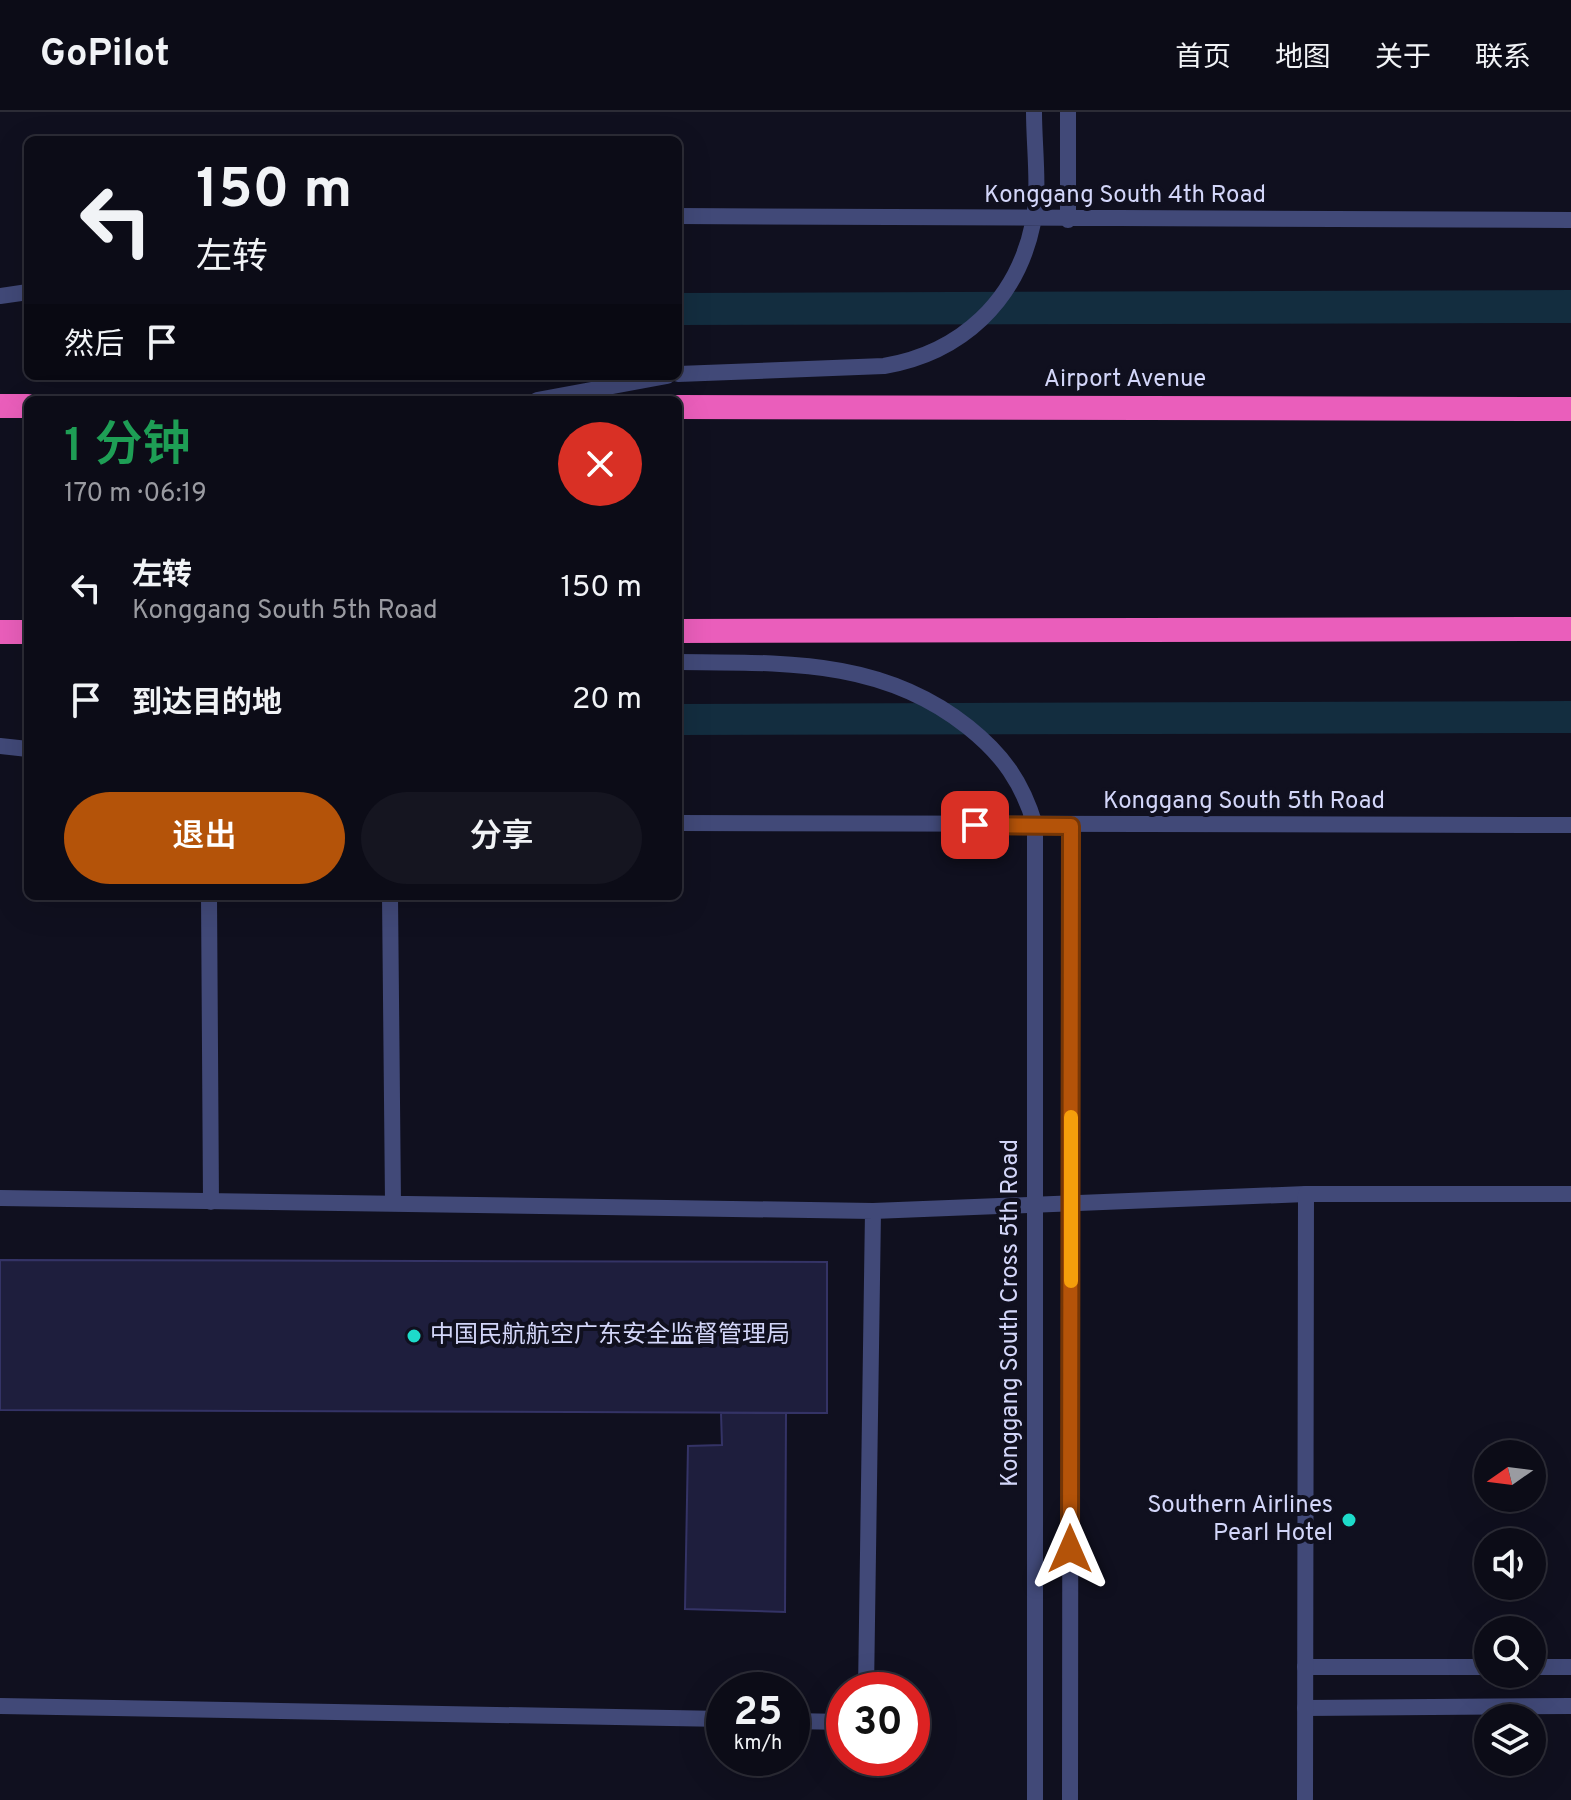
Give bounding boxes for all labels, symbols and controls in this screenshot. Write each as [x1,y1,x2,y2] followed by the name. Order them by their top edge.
[40,31,170,80] text: GoPilot
[1175,41,1231,77] text: 首页
[1275,41,1331,77] text: 地图
[1375,41,1431,77] text: 关于
[1475,41,1531,77] text: 联系
[196,157,352,227] text: 150 m
[64,168,168,272] icon: left
[984,181,1266,211] street label: Konggang South 4th Road
[196,236,268,282] text: 左转
[140,320,184,364] icon: arrive
[64,328,124,365] text: 然后
[1044,365,1206,395] street label: Airport Avenue
[64,418,191,478] text: 1 分钟
[558,422,642,506] button: close
[64,478,207,511] text: 170 m · 06:19
[132,558,192,595] text: 左转
[64,566,108,610] icon: left
[561,570,642,607] text: 150 m
[132,595,438,628] text: Konggang South 5th Road
[64,678,108,722] icon: arrive
[572,682,642,719] text: 20 m
[132,686,282,723] text: 到达目的地
[1103,787,1385,817] street label: Konggang South 5th Road
[941,791,1009,859] pin
[64,792,345,884] button: 退出
[361,792,642,884] button: 分享
[953,803,997,847] icon: arrive
[996,1139,1026,1487] street label: Konggang South Cross 5th Road
[430,1321,790,1351] place label: 中国民航航空广东安全监督管理局
[405,1327,423,1345] marker: 中国民航航空广东安全监督管理局
[1474,1440,1546,1512] north arrow
[1474,1440,1546,1776] map controls
[1147,1491,1333,1549] place label: Southern Airlines Pearl Hotel
[1028,1507,1112,1591] position arrow
[1340,1511,1358,1529] marker: Southern Airlines Pearl Hotel
[1474,1528,1546,1600] button: sound
[1474,1616,1546,1688] button: search
[826,1672,930,1776] speed limit sign: 30
[734,1689,782,1739] text: 25
[1474,1704,1546,1776] button: layers
[734,1731,782,1757] text: km/h

